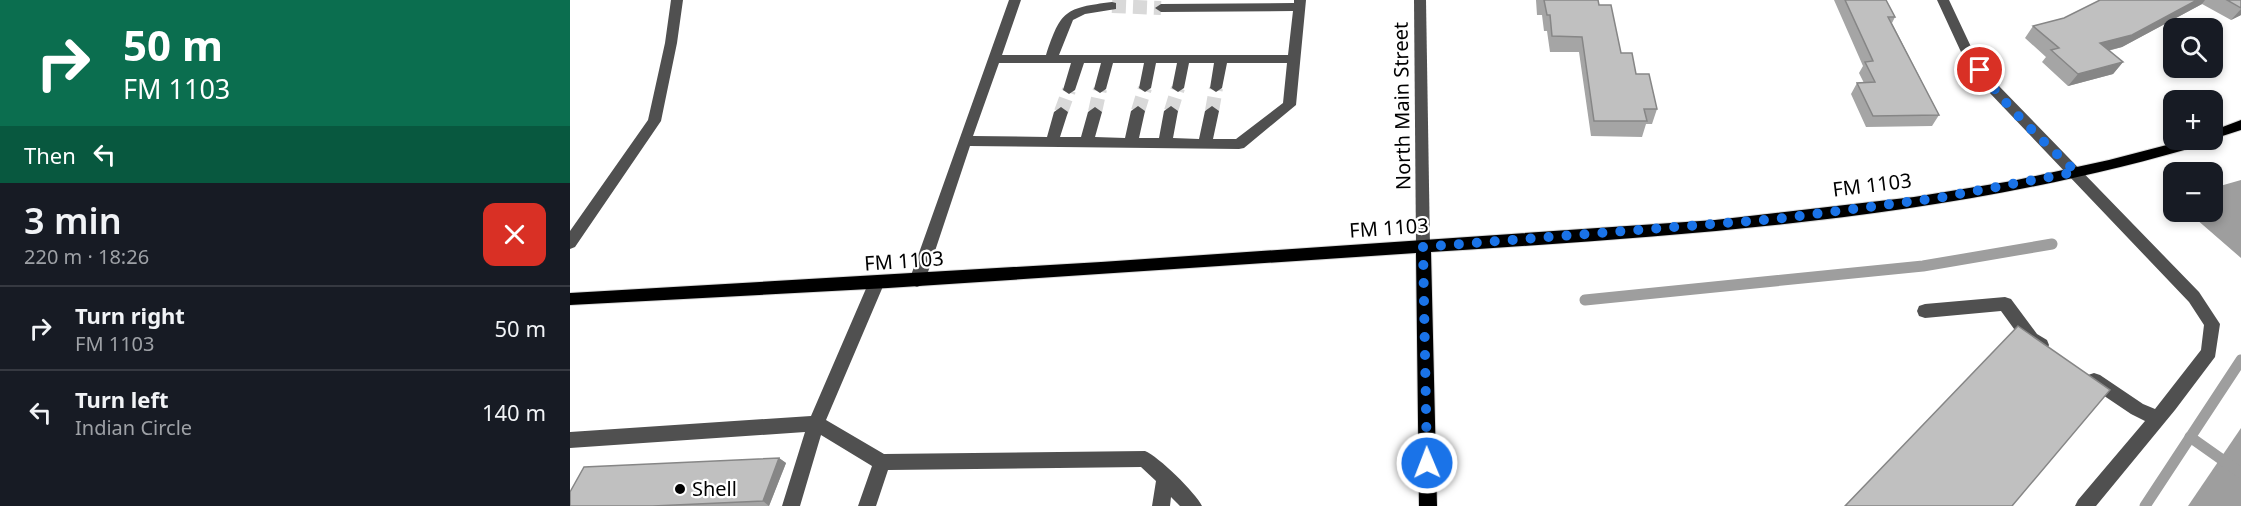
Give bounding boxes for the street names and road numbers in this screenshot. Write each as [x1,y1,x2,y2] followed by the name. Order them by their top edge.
[1387,22,1416,190] street label: North Main Street
[1831,166,1913,203] street label: FM 1103
[1348,211,1430,244] street label: FM 1103
[863,244,945,277] street label: FM 1103

